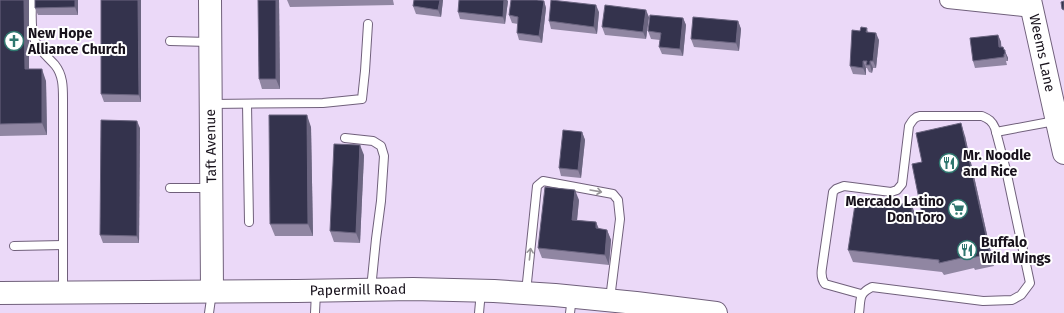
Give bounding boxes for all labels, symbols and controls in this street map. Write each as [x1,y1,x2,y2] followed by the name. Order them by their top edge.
[1025,12,1059,94] street label: Weems Lane
[27,25,126,58] place label: New Hope Alliance Church
[3,30,25,52] church icon: New Hope Alliance Church
[202,109,220,183] street label: Taft Avenue
[963,147,1031,180] place label: Mr. Noodle and Rice
[938,152,960,174] restaurant icon: Mr. Noodle and Rice
[589,187,602,195] one-way arrow
[846,193,944,226] place label: Mercado Latino Don Toro
[947,198,969,220] supermarket icon: Mercado Latino Don Toro
[981,234,1051,267] place label: Buffalo Wild Wings
[956,239,978,261] restaurant icon: Buffalo Wild Wings
[526,248,534,261] one-way arrow
[310,281,406,299] street label: Papermill Road

